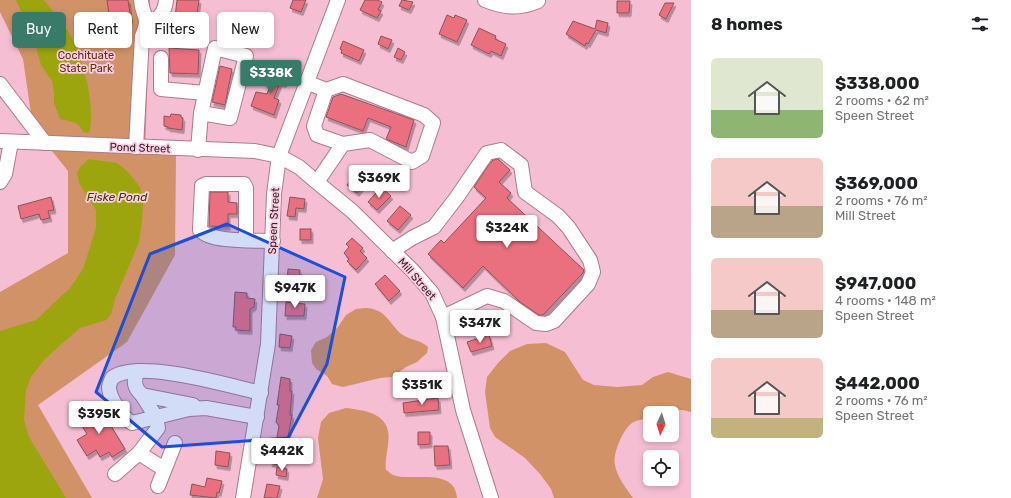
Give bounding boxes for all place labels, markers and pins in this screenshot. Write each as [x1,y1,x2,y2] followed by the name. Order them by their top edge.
[243,60,299,94] pin: $338K
[351,165,407,199] pin: $369K
[479,215,535,249] pin: $324K
[267,275,323,309] pin: $947K
[452,310,508,344] pin: $347K
[394,372,450,406] pin: $351K
[71,401,127,435] pin: $395K
[254,438,310,472] pin: $442K

